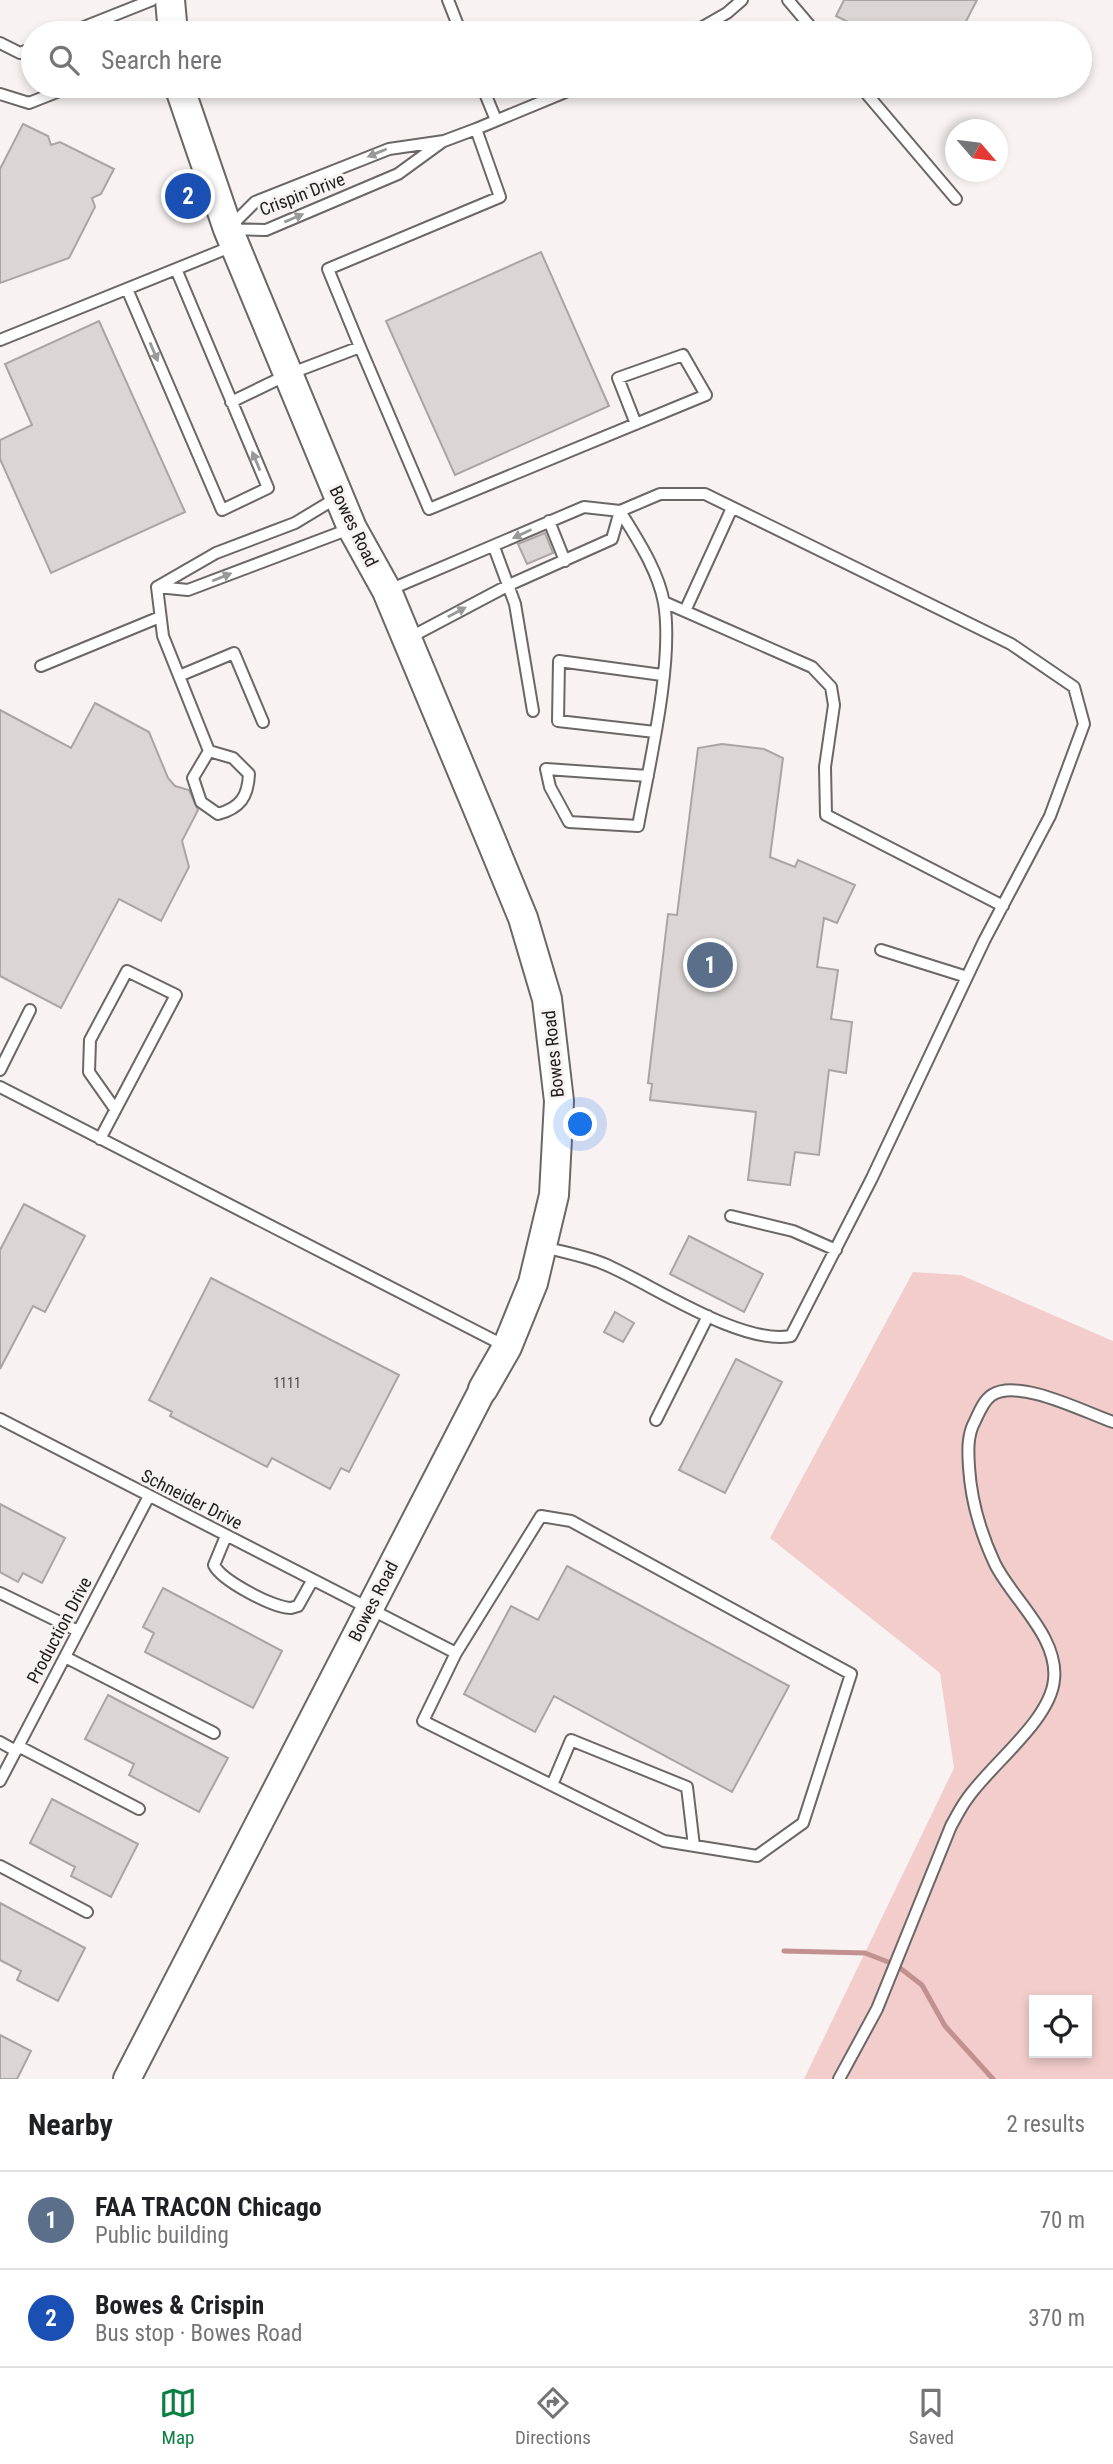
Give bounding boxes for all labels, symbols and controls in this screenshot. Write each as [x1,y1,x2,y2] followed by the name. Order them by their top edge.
[21,21,1092,98] search box
[45,41,83,79] icon: search
[101,45,222,75] text: Search here
[945,119,1008,182] north arrow
[367,148,388,159] one-way arrow
[256,168,348,220] street label: Crispin Drive
[165,170,211,222] pin: 2
[284,212,304,224] one-way arrow
[149,341,160,362] one-way arrow
[251,450,262,471] one-way arrow
[325,482,383,570] street label: Bowes Road
[512,528,532,540] one-way arrow
[212,571,233,582] one-way arrow
[448,607,468,619] one-way arrow
[687,939,733,991] pin: 1
[538,1009,568,1099] street label: Bowes Road
[563,1107,597,1141] your location
[273,1375,301,1391] house number: 1111
[138,1465,246,1533] street label: Schneider Drive
[344,1557,402,1645] street label: Bowes Road
[22,1573,96,1687] street label: Production Drive
[1029,1995,1092,2058] map controls
[1029,1995,1092,2058] button: locate
[28,2107,113,2142] text: Nearby
[1007,2111,1085,2138] text: 2 results
[95,2192,322,2222] text: FAA TRACON Chicago
[45,2207,57,2234] text: 1
[1040,2207,1085,2234] text: 70 m
[95,2222,229,2249] text: Public building
[95,2290,264,2320] text: Bowes & Crispin
[45,2305,57,2332] text: 2
[1028,2305,1085,2332] text: 370 m
[95,2320,302,2347] text: Bus stop · Bowes Road
[159,2384,197,2449] tab: Map
[515,2384,591,2449] tab: Directions
[909,2384,954,2449] tab: Saved

